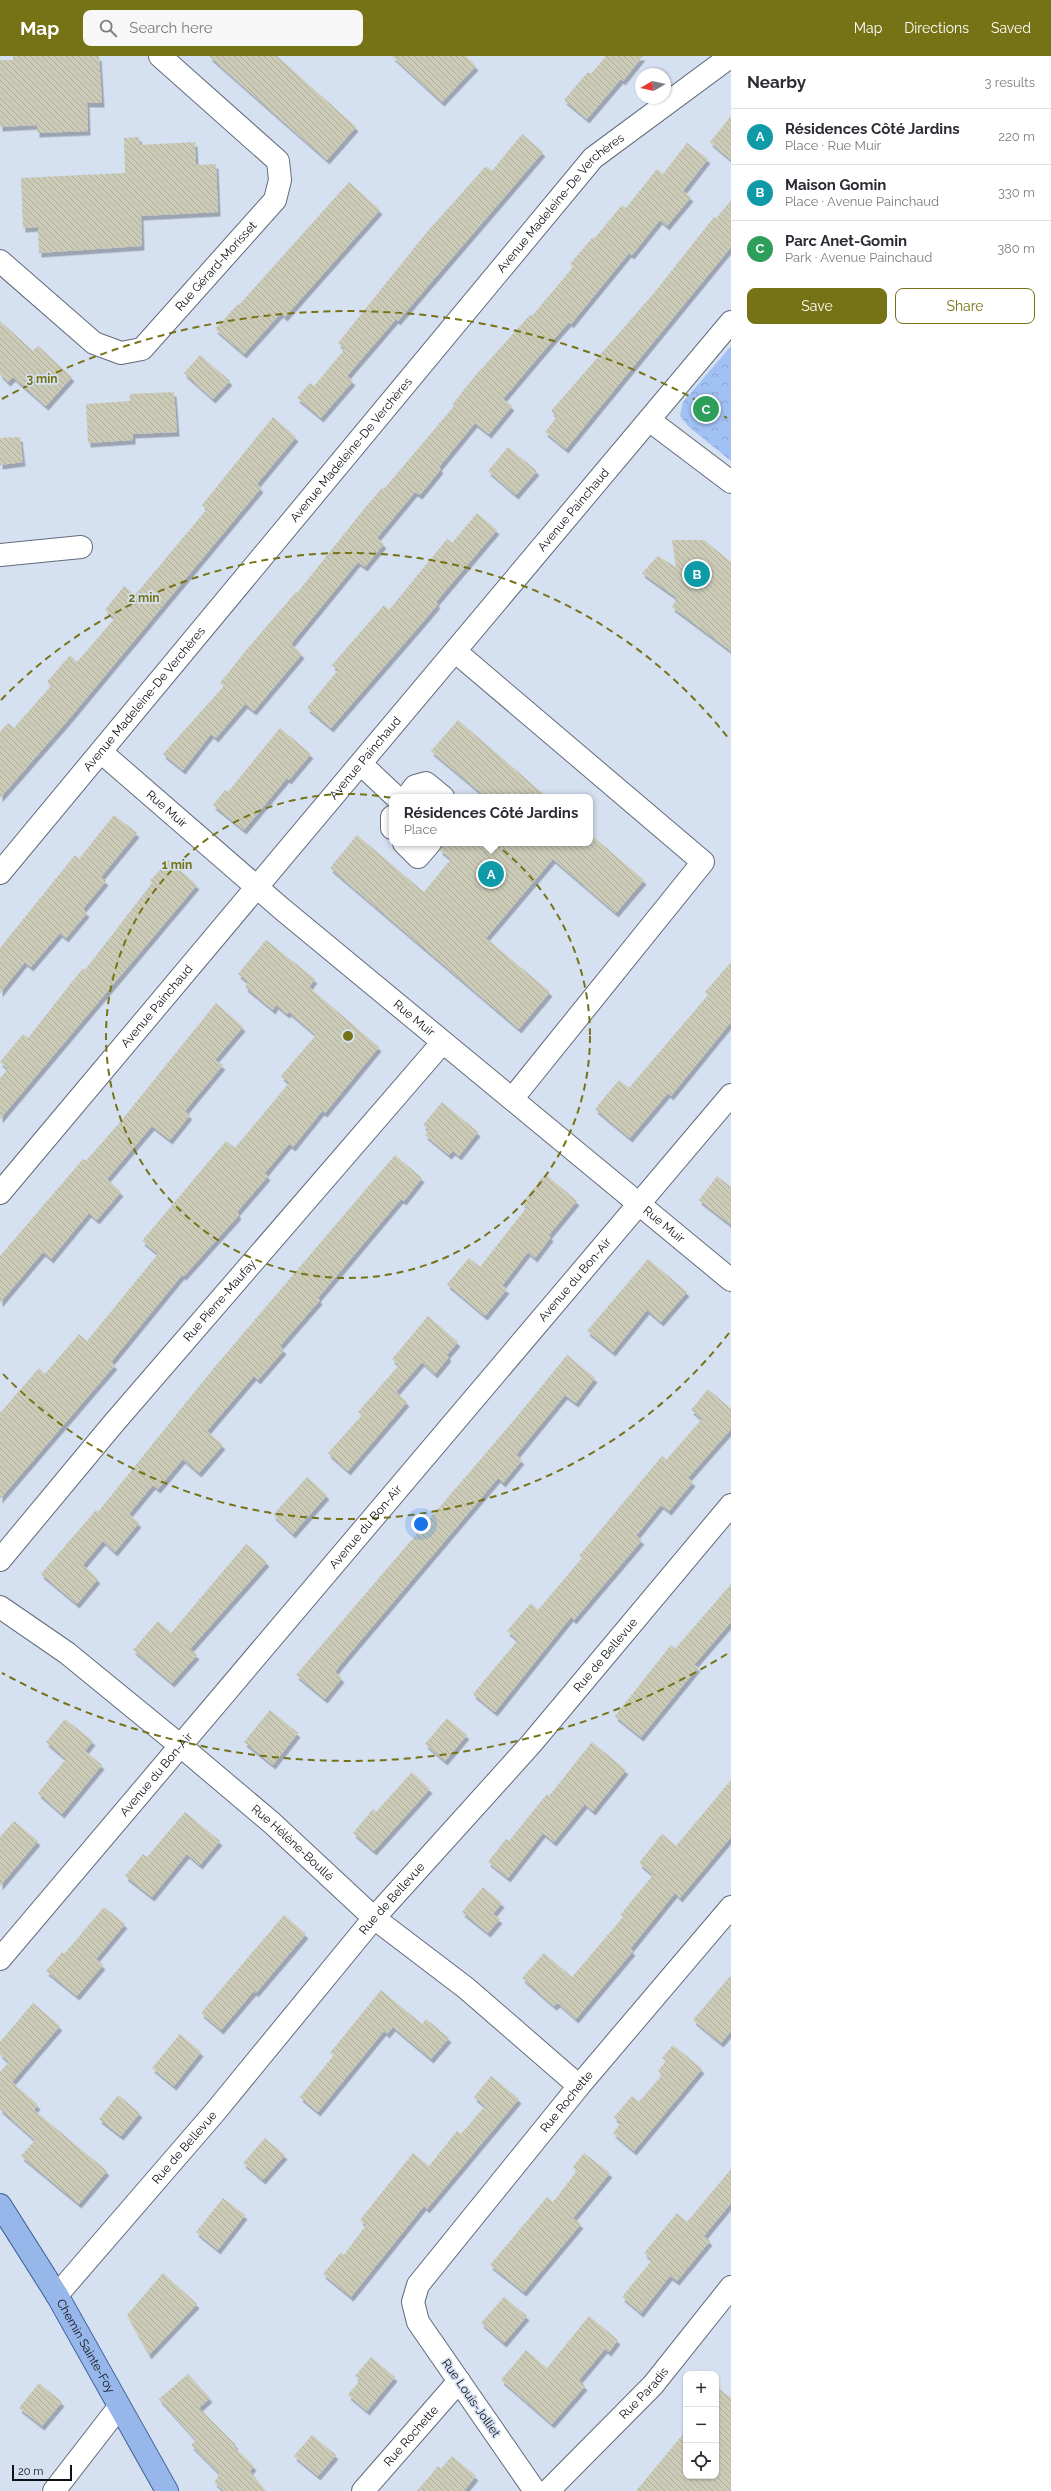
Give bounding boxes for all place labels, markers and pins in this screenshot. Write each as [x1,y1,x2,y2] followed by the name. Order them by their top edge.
[693,394,719,424] pin: C
[684,559,710,589] pin: B
[478,859,504,889] pin: A
[341,1029,355,1043] centre of rings

